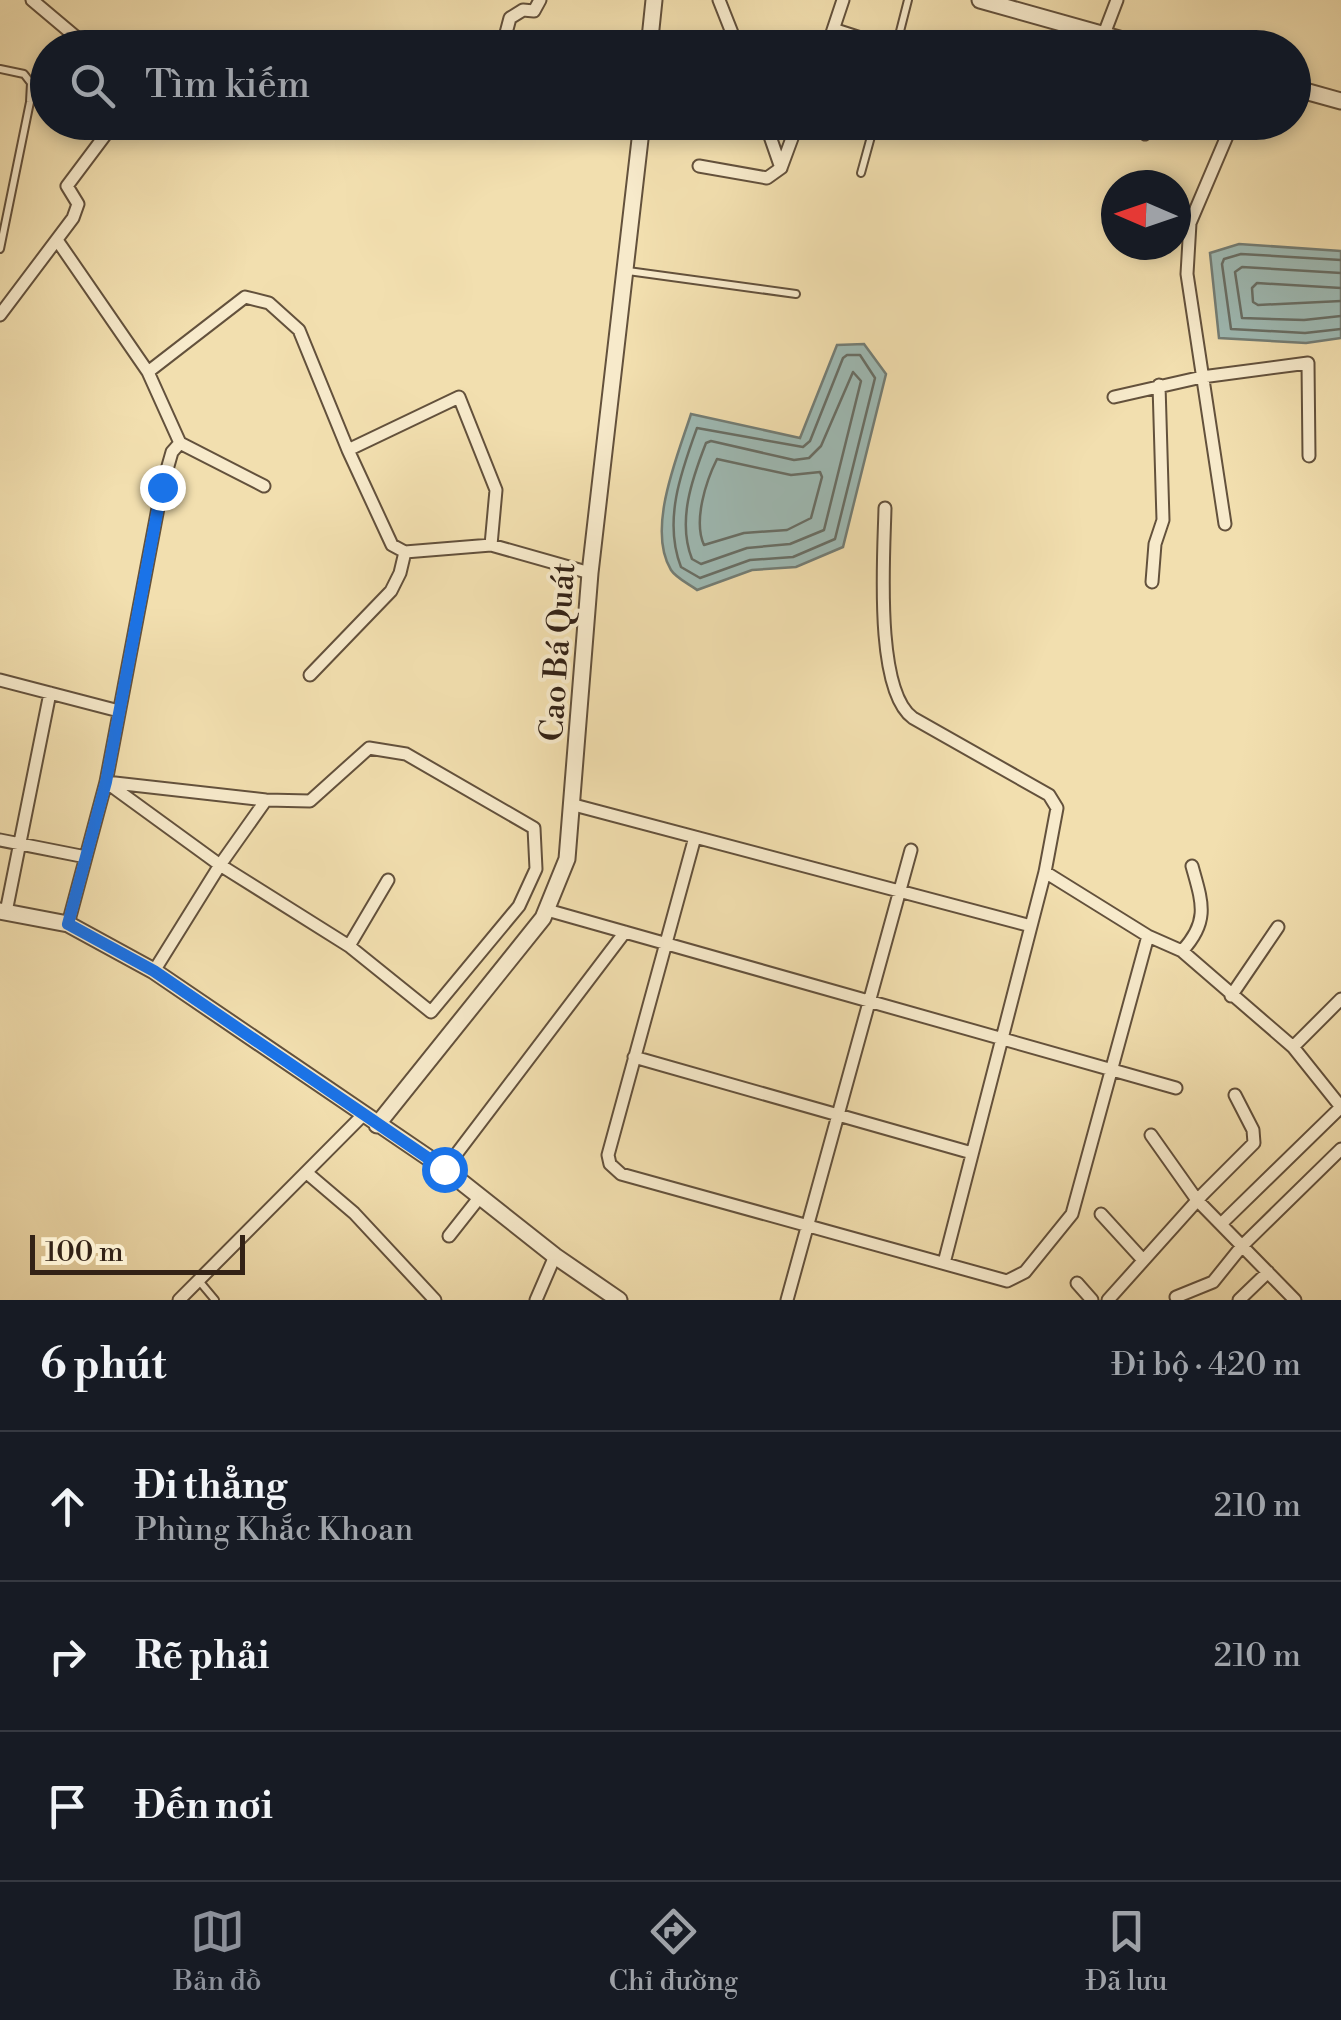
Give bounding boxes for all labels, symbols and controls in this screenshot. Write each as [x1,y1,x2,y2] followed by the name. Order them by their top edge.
[30,30,1311,140] search box
[65,58,120,113] icon: search
[145,62,310,109] text: Tìm kiếm
[1101,170,1191,260] north arrow
[140,465,186,511] route end
[532,561,584,743] street label: Cao Bá Quát
[422,1147,468,1193] route start
[30,1230,245,1274] scale bar
[45,1235,124,1270] text: 100 m
[40,1339,166,1392] text: 6 phút
[1111,1345,1301,1385] text: Đi bộ · 420 m
[135,1463,287,1510] text: Đi thẳng
[40,1479,95,1534] icon: ahead
[1214,1486,1301,1526] text: 210 m
[135,1510,413,1550] text: Phùng Khắc Khoan
[40,1629,95,1684] icon: right
[135,1633,269,1680] text: Rẽ phải
[1214,1636,1301,1676] text: 210 m
[40,1779,95,1834] icon: arrive
[135,1783,273,1830] text: Đến nơi
[174,1904,262,1999] tab: Bản đồ
[609,1904,738,1999] tab: Chỉ đường
[1086,1904,1167,1999] tab: Đã lưu

